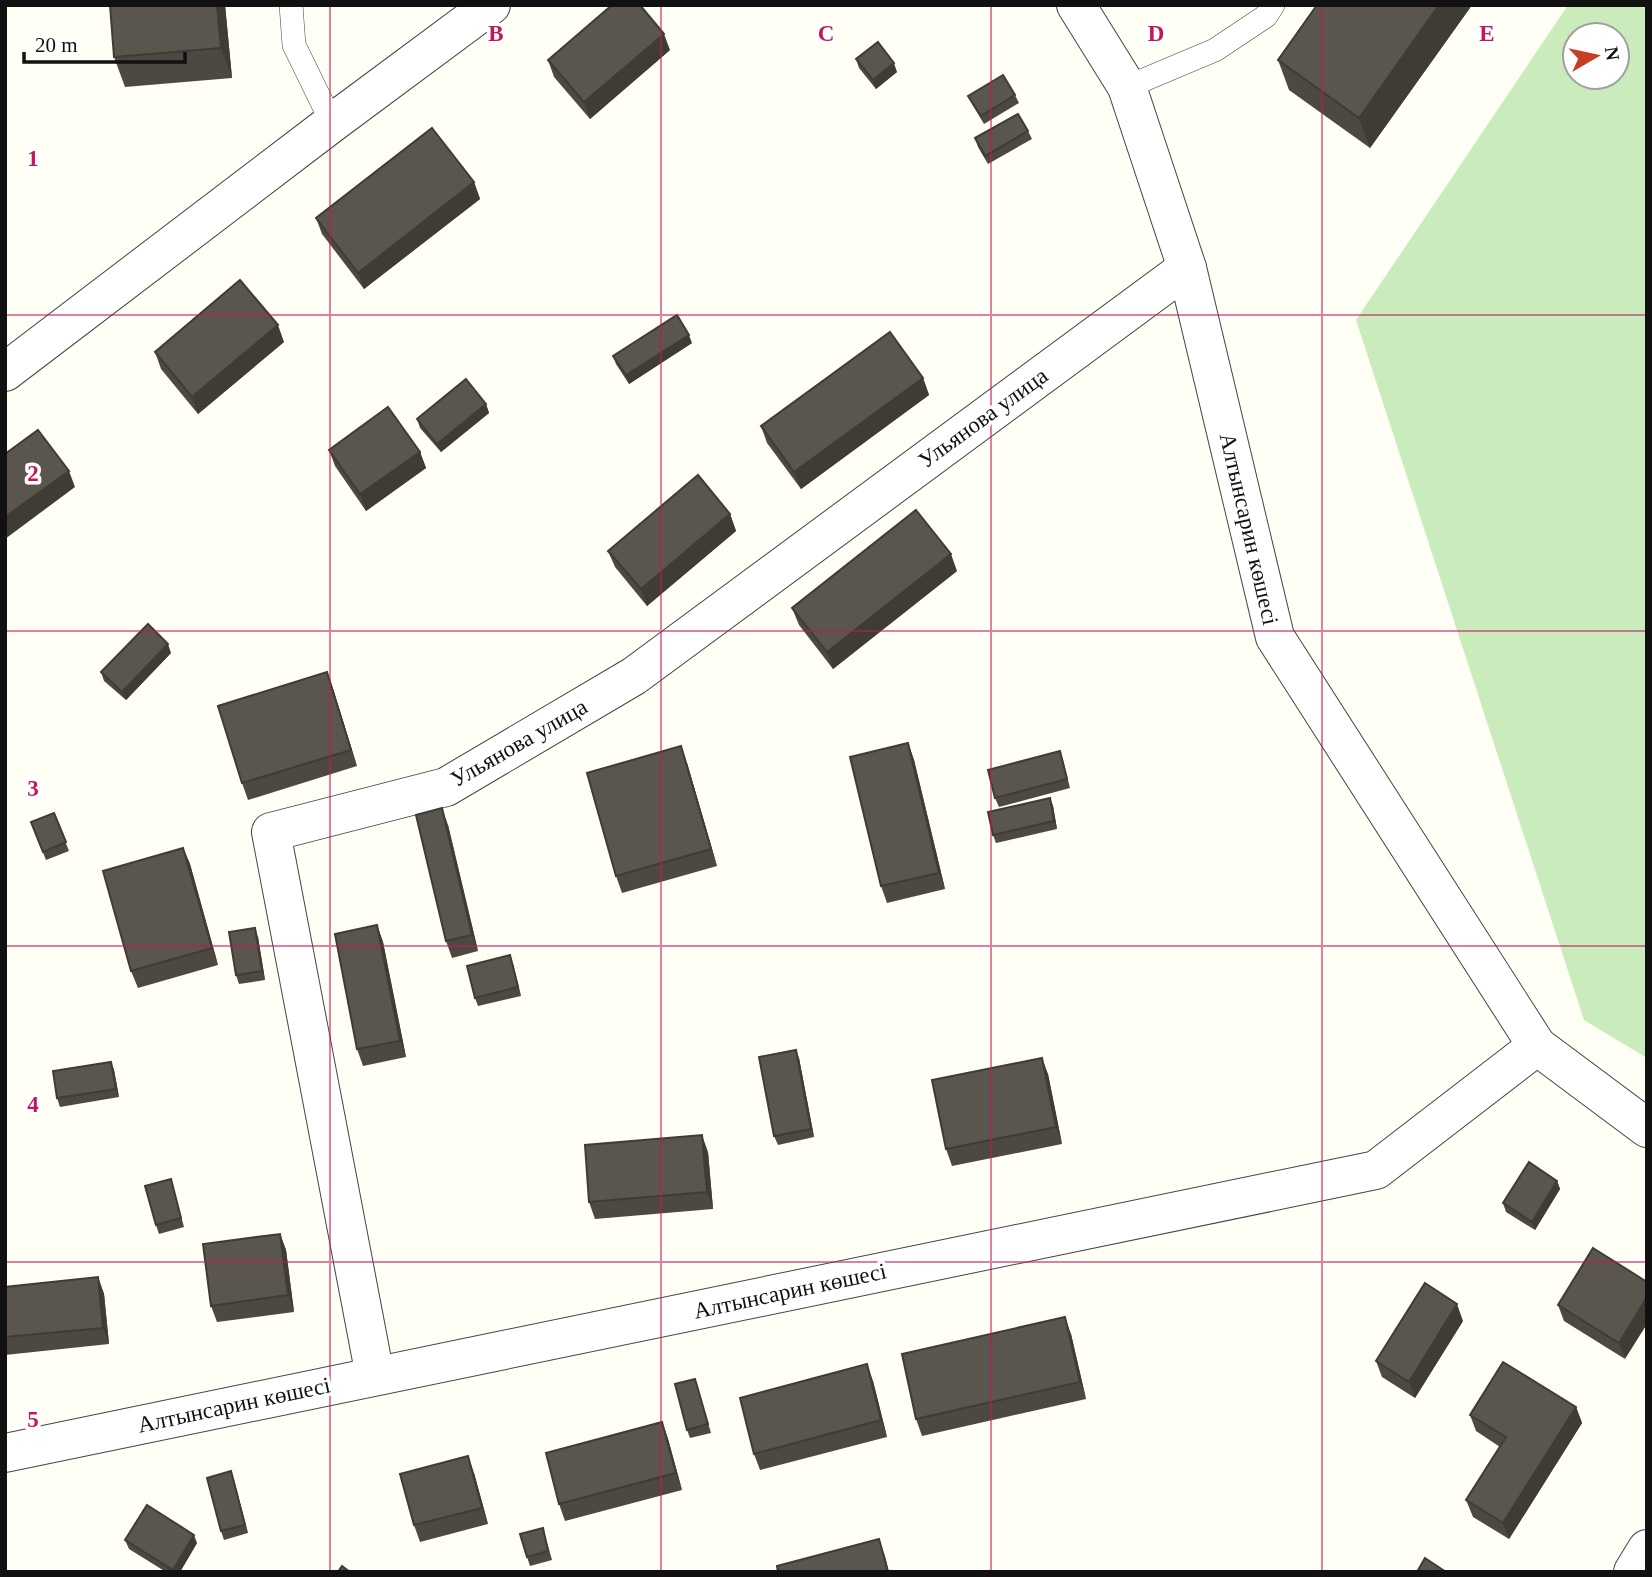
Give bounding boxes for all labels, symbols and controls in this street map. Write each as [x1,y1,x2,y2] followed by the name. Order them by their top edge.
[24,21,186,65] scale bar
[488,21,504,46] text: B
[818,21,834,46] text: C
[1148,21,1164,46] text: D
[1479,21,1495,46] text: E
[1561,21,1631,91] north arrow
[35,33,78,57] text: 20 m
[1601,45,1624,62] text: N
[27,146,39,171] text: 1
[914,363,1052,473] street label: Ульянова улица
[1215,431,1283,627] street label: Алтынсарин көшесі
[27,461,39,486] text: 2
[446,694,592,792] street label: Ульянова улица
[27,776,39,801] text: 3
[27,1092,39,1117] text: 4
[691,1258,889,1324] street label: Алтынсарин көшесі
[135,1372,333,1438] street label: Алтынсарин көшесі
[27,1407,39,1432] text: 5

